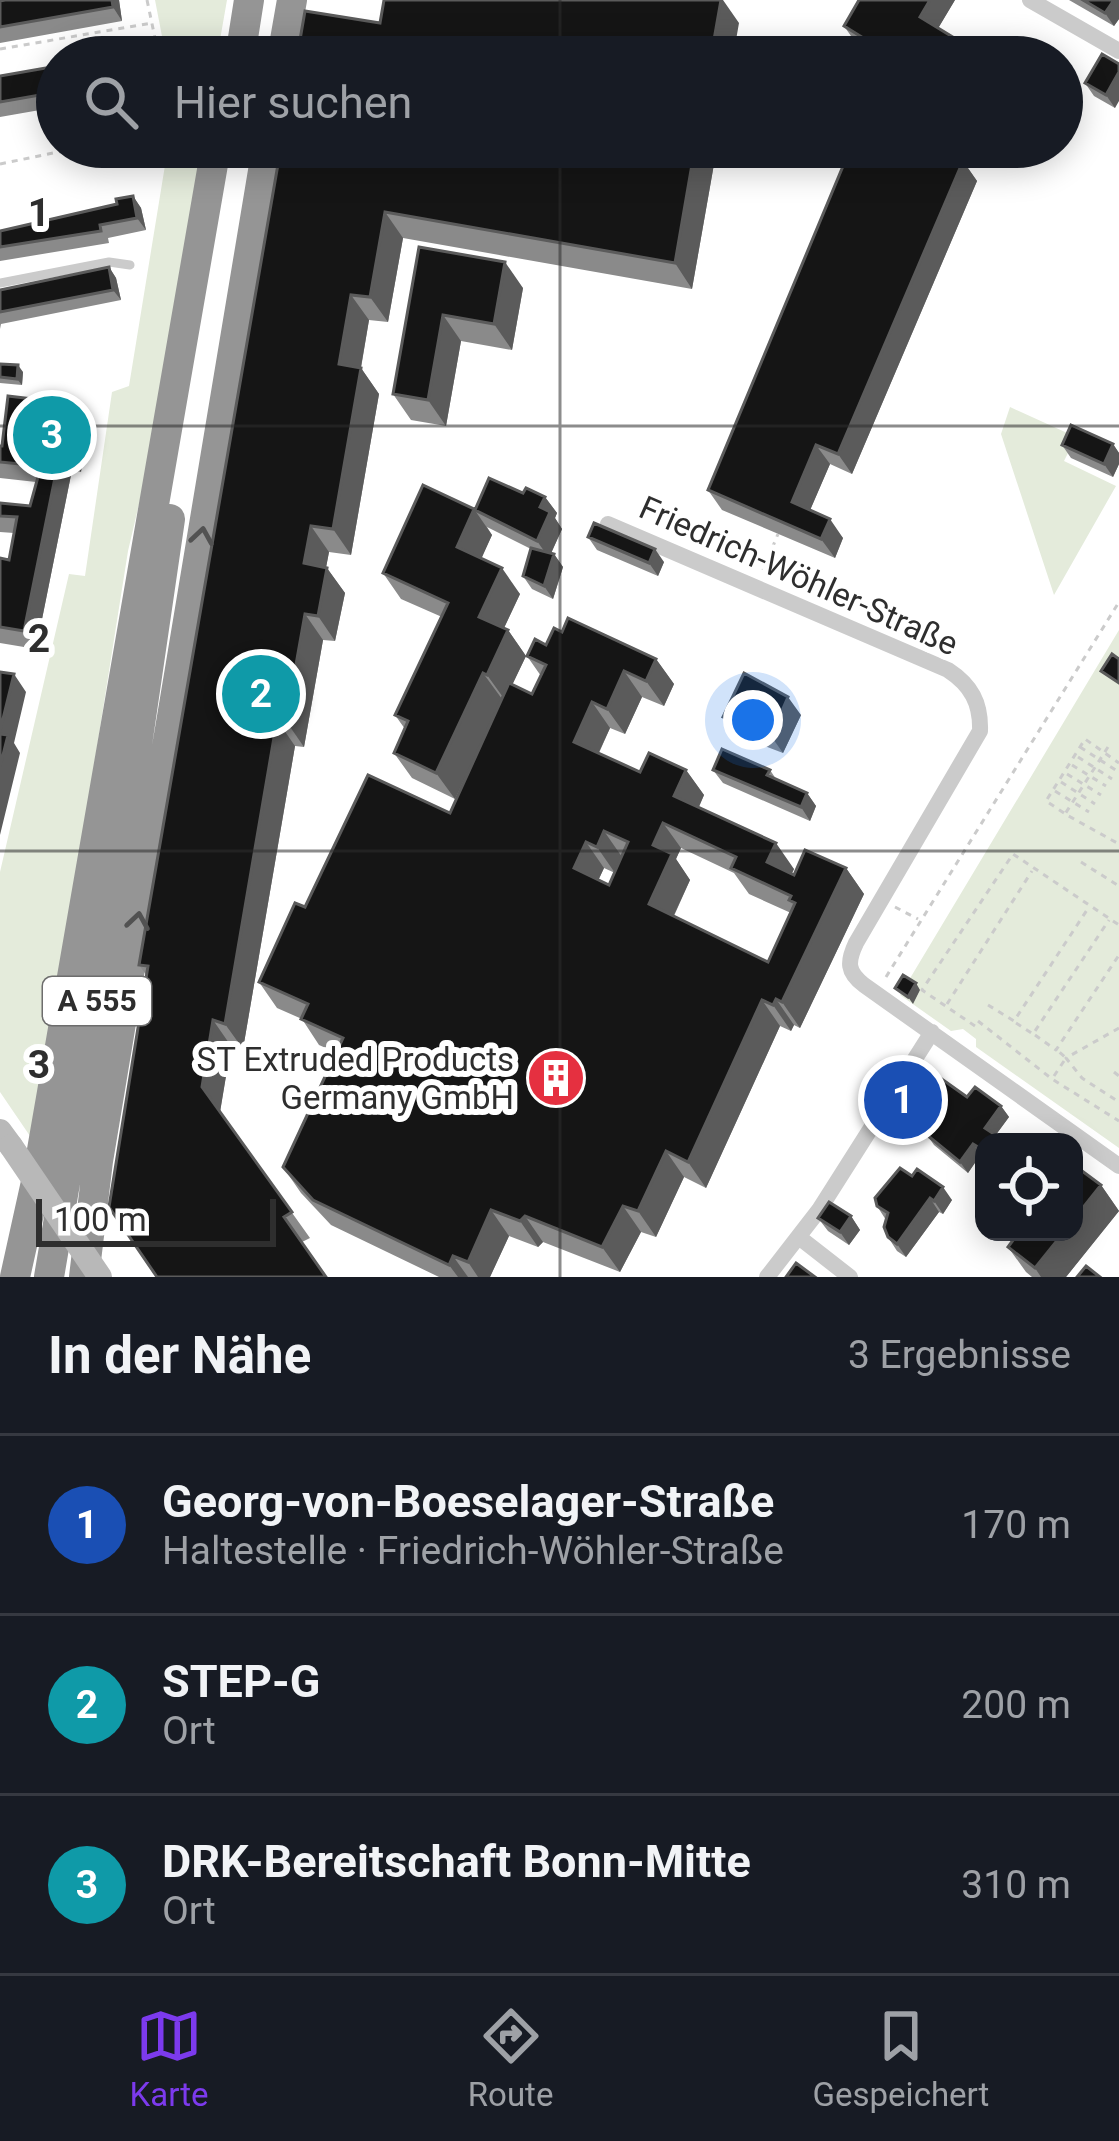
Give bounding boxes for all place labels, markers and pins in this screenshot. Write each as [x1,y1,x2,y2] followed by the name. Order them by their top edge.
[13,390,91,480] pin: 3
[222,649,300,739] pin: 2
[197,1040,514,1117] place label: ST Extruded Products Germany GmbH
[525,1047,587,1109] building icon: ST Extruded Products Germany GmbH
[864,1055,942,1145] pin: 1

